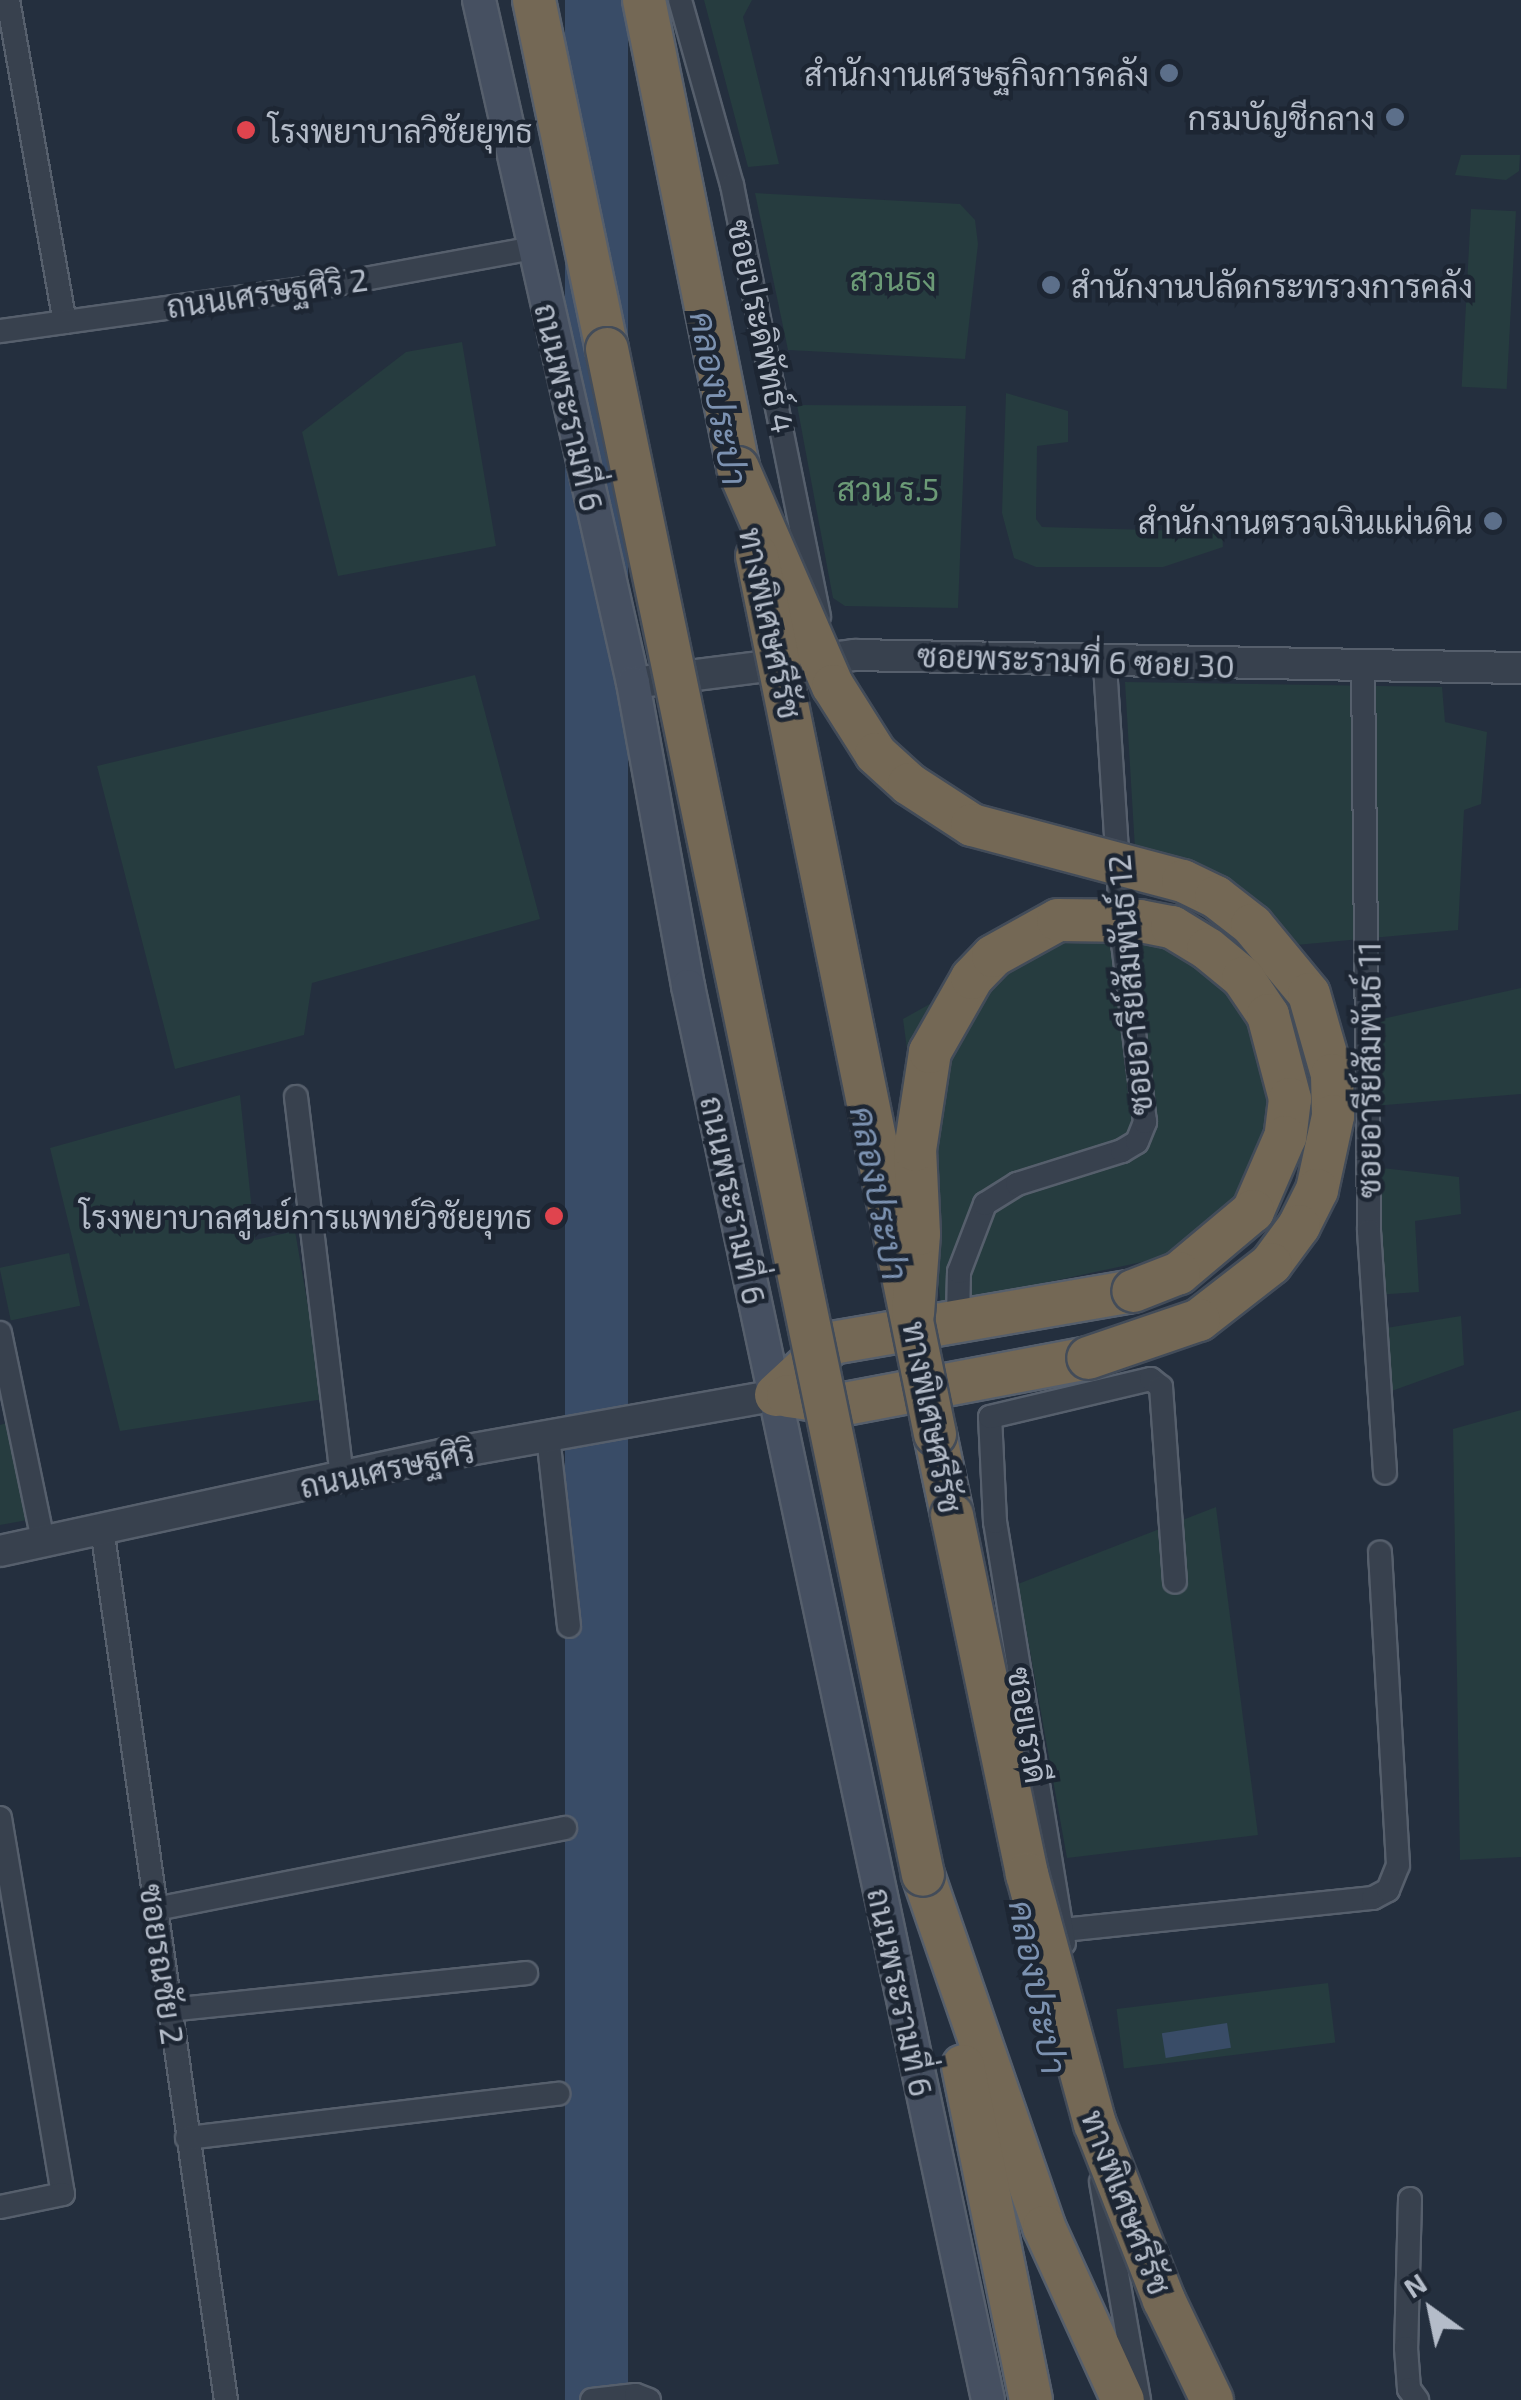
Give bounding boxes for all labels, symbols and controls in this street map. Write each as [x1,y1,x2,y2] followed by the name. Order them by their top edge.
[804,54,1149,92] place label: สำนักงานเศรษฐกิจการคลัง
[1158,62,1180,84] marker: สำนักงานเศรษฐกิจการคลัง
[1188,98,1375,136] place label: กรมบัญชีกลาง
[1384,106,1406,128] marker: กรมบัญชีกลาง
[268,111,532,149] place label: โรงพยาบาลวิชัยยุทธ
[233,117,259,143] marker: โรงพยาบาลวิชัยยุทธ
[721,216,803,436] street label: ซอยประดิพัทธ์ 4
[164,259,370,325] street label: ถนนเศรษฐศิริ 2
[849,259,937,297] park label: สวนธง
[1071,266,1473,304] place label: สำนักงานปลัดกระทรวงการคลัง
[1040,274,1062,296] marker: สำนักงานปลัดกระทรวงการคลัง
[527,299,613,515] street label: ถนนพระรามที่ 6
[683,307,757,489] water label: คลองประปา
[837,469,939,507] park label: สวน ร.5
[1138,502,1473,540] place label: สำนักงานตรวจเงินแผ่นดิน
[1482,510,1504,532] marker: สำนักงานตรวจเงินแผ่นดิน
[732,524,810,722] street label: ทางพิเศษศรีรัช
[917,635,1235,685] street label: ซอยพระรามที่ 6 ซอย 30
[1098,853,1160,1117] street label: ซอยอารีย์สัมพันธ์ 12
[1349,942,1387,1198] street label: ซอยอารีย์สัมพันธ์ 11
[693,1092,775,1308] street label: ถนนพระรามที่ 6
[843,1102,917,1284] water label: คลองประปา
[79,1197,532,1235] place label: โรงพยาบาลศูนย์การแพทย์วิชัยยุทธ
[541,1203,567,1229] marker: โรงพยาบาลศูนย์การแพทย์วิชัยยุทธ
[896,1318,970,1516] street label: ทางพิเศษศรีรัช
[296,1431,478,1505] street label: ถนนเศรษฐศิริ
[1001,1664,1057,1786] street label: ซอยเรวดี
[133,1881,193,2047] street label: ซอยรณชัย 2
[860,1884,942,2100] street label: ถนนพระรามที่ 6
[1002,1896,1076,2078] water label: คลองประปา
[1074,2104,1180,2300] street label: ทางพิเศษศรีรัช
[1381,2260,1481,2360] north arrow
[1397,2265,1432,2305] text: N

